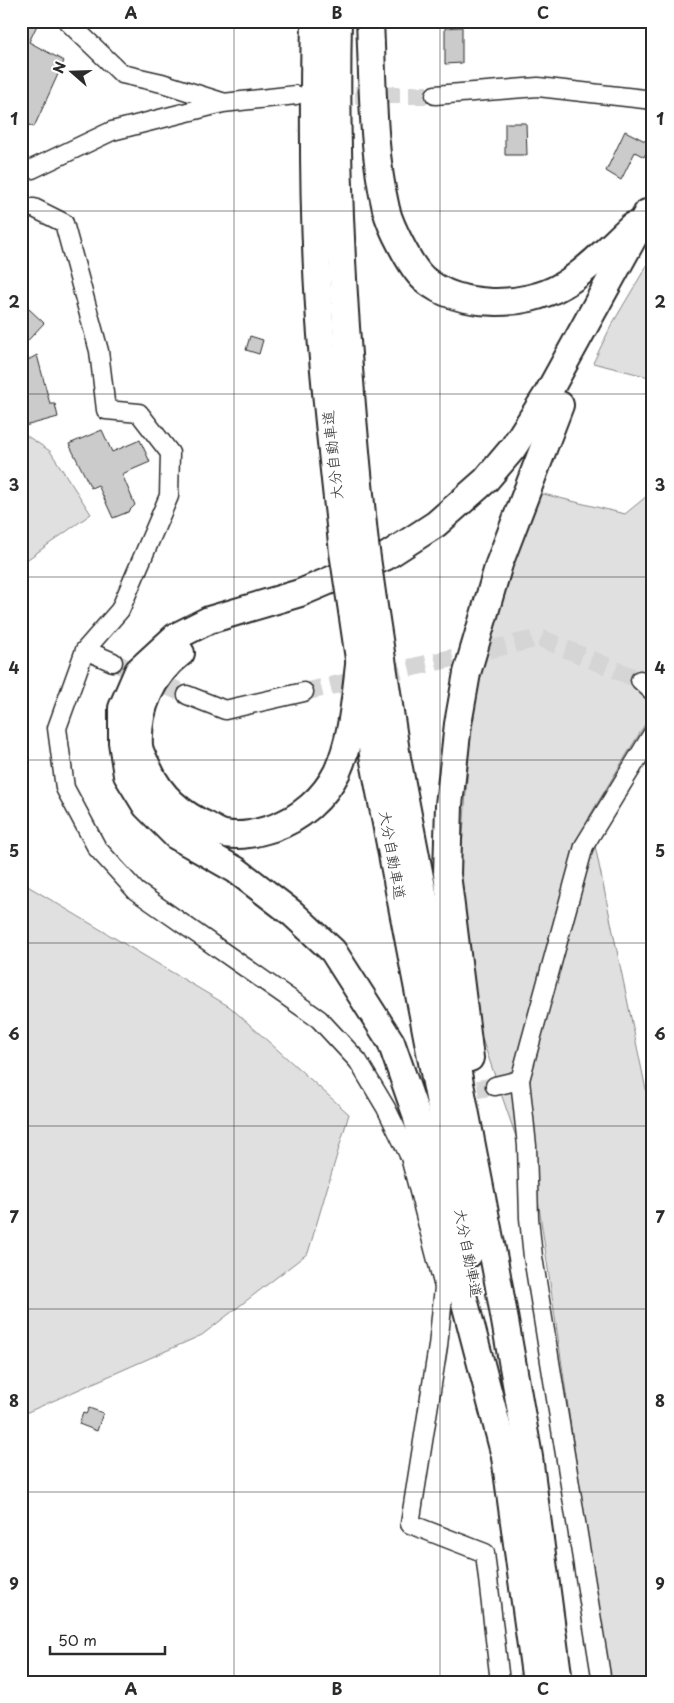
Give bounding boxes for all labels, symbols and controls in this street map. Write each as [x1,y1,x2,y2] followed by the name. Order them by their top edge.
[125,0,138,24] text: A
[332,0,343,24] text: B
[537,0,549,24] text: C
[48,48,98,98] north arrow
[48,59,71,76] text: N
[10,106,18,130] text: 1
[656,106,664,130] text: 1
[8,289,20,313] text: 2
[654,289,666,313] text: 2
[315,409,348,501] street label: 大分自動車道
[9,472,19,496] text: 3
[655,472,665,496] text: 3
[9,655,20,679] text: 4
[655,655,666,679] text: 4
[374,808,413,901] street label: 大分自動車道
[9,838,19,862] text: 5
[655,838,665,862] text: 5
[8,1021,20,1045] text: 6
[654,1021,666,1045] text: 6
[9,1204,19,1228] text: 7
[655,1204,665,1228] text: 7
[450,1206,489,1299] street label: 大分自動車道
[9,1388,19,1412] text: 8
[655,1388,665,1412] text: 8
[9,1571,19,1595] text: 9
[655,1571,665,1595] text: 9
[50,1623,165,1655] scale bar
[58,1628,97,1651] text: 50 m
[125,1676,138,1700] text: A
[332,1676,343,1700] text: B
[537,1676,549,1700] text: C

